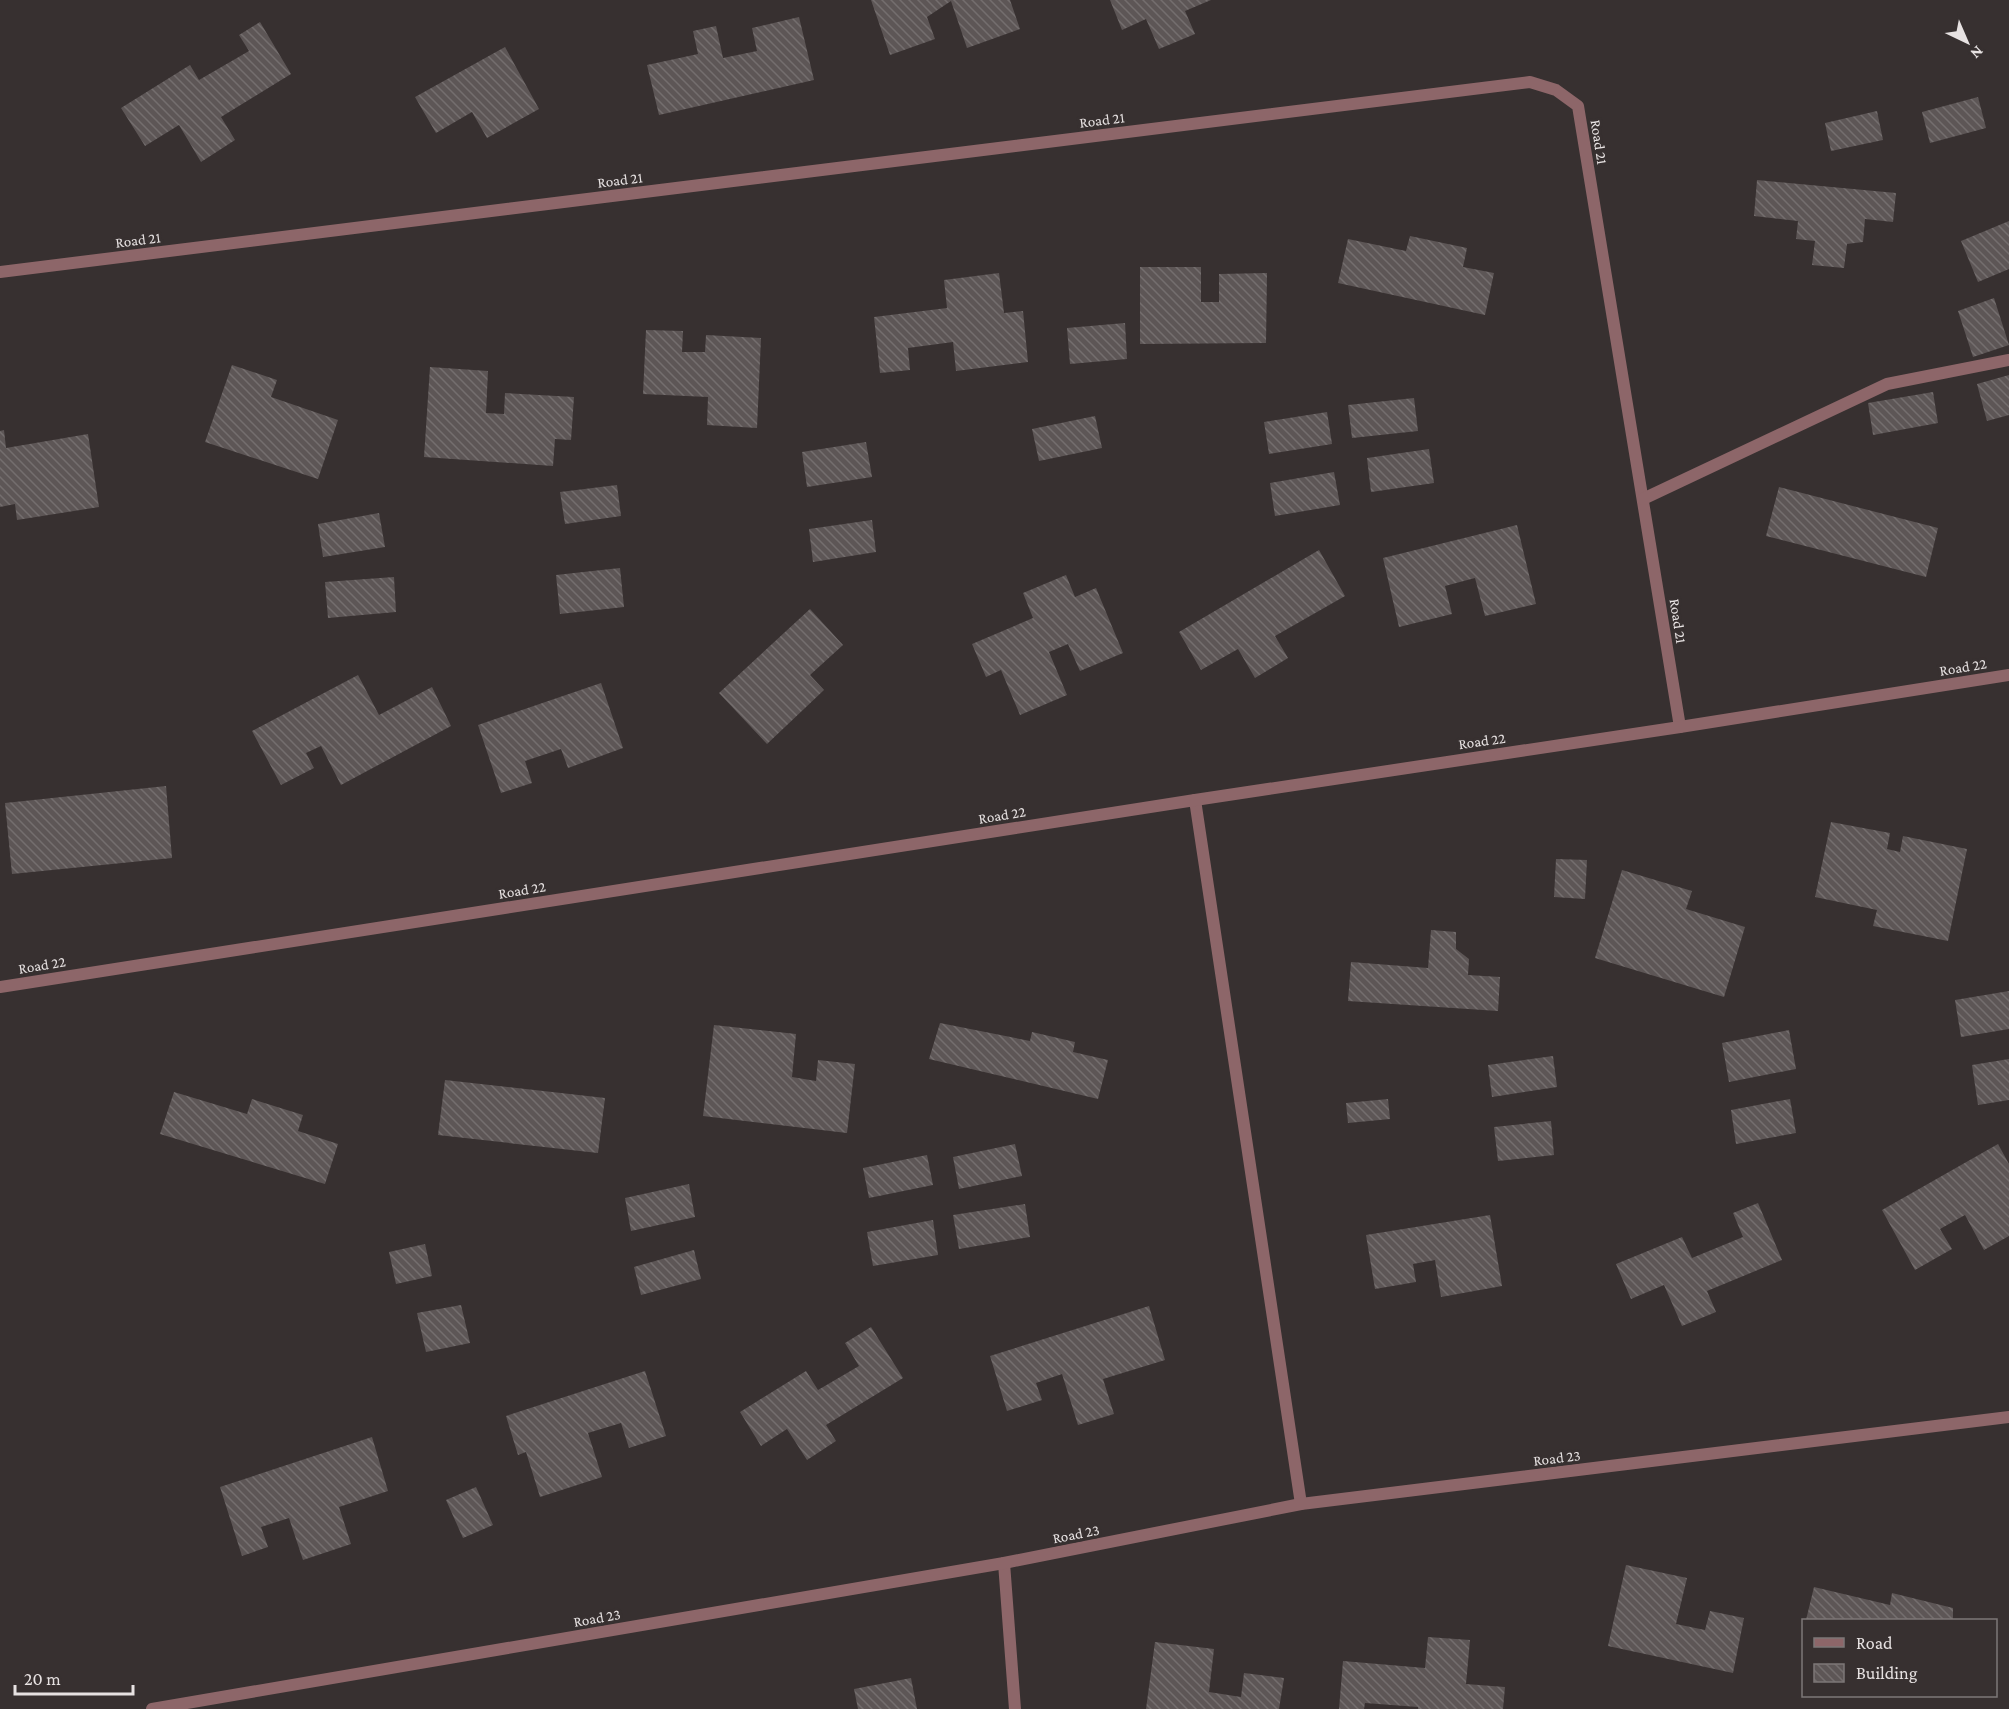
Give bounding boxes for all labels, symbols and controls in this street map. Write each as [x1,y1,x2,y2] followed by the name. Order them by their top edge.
[1937,12,1997,72] north arrow
[1967,43,1987,62] text: N
[1079,109,1125,131] street label: Road 21
[1588,118,1610,166] street label: Road 21
[597,169,643,191] street label: Road 21
[115,229,161,251] street label: Road 21
[1667,597,1689,645] street label: Road 21
[1938,655,1988,679] street label: Road 22
[1457,730,1507,752] street label: Road 22
[977,803,1027,827] street label: Road 22
[497,878,547,902] street label: Road 22
[17,953,67,977] street label: Road 22
[1532,1447,1582,1469] street label: Road 23
[1051,1522,1101,1546] street label: Road 23
[572,1606,622,1630] street label: Road 23
[1802,1619,1997,1697] legend
[1856,1633,1893,1653] text: Road
[15,1658,134,1696] scale bar
[1856,1663,1918,1683] text: Building
[24,1669,61,1689] text: 20 m

